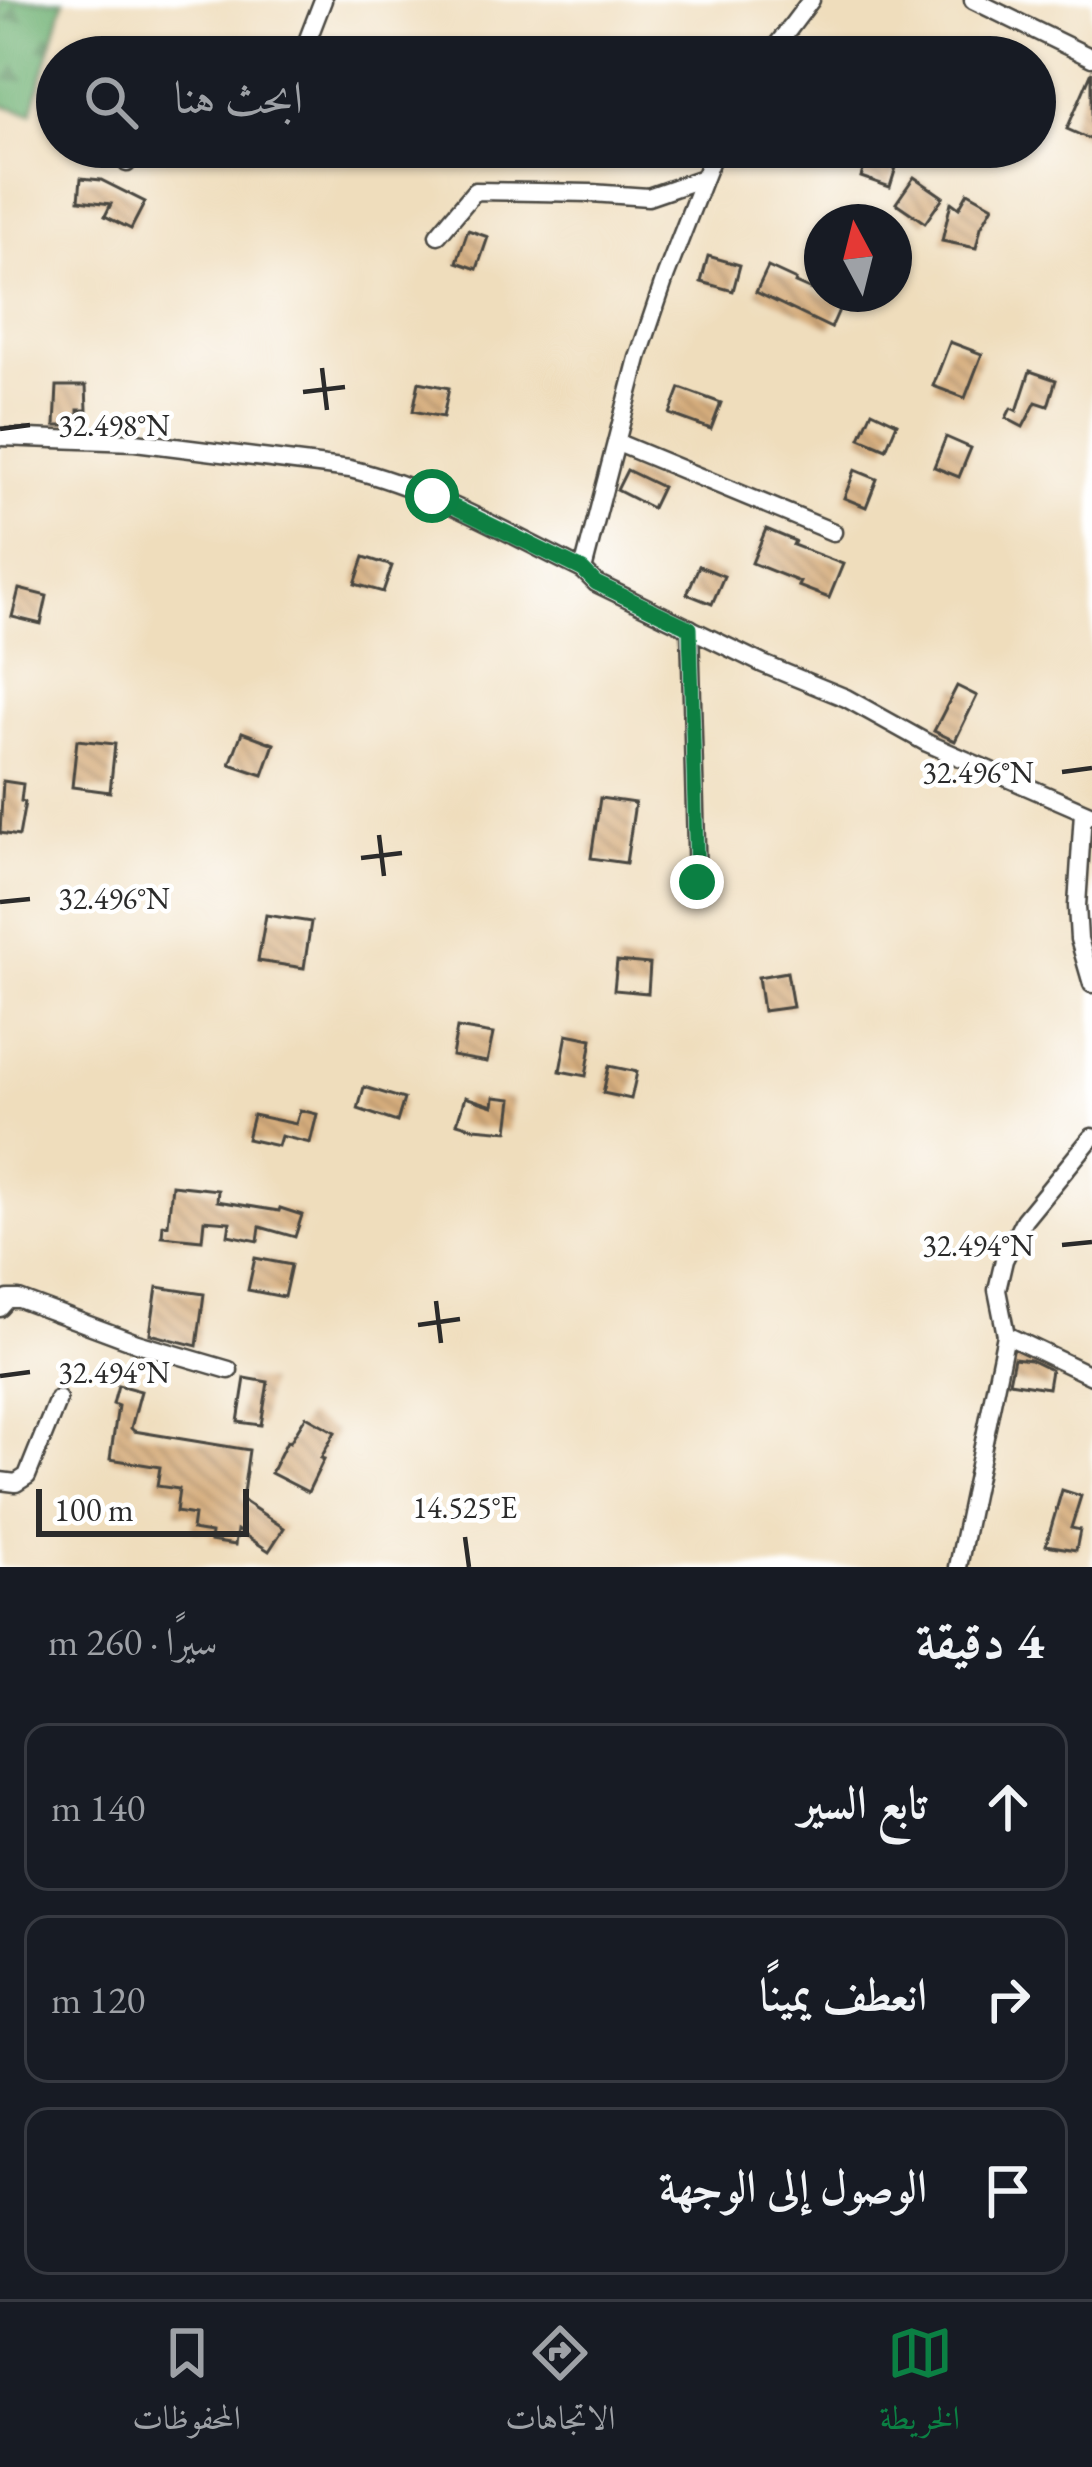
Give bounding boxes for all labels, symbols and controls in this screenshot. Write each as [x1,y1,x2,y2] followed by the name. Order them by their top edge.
[36,36,1056,168] search box
[174,68,303,126] text: ابحث هنا
[78,69,144,135] icon: search
[804,204,912,312] north arrow
[58,406,170,445] text: 32.498°N
[405,469,459,523] route start
[922,753,1034,792] text: 32.496°N
[670,855,724,909] route end
[58,879,170,918] text: 32.496°N
[922,1226,1034,1265] text: 32.494°N
[58,1353,170,1392] text: 32.494°N
[36,1483,249,1536] scale bar
[54,1488,134,1531] text: 100 m
[413,1488,517,1527] text: 14.525°E
[916,1607,1044,1673] text: 4 دقيقة
[48,1616,218,1667] text: سيرًا · 260 m
[799,1773,927,1831] text: تابع السير
[975,1774,1041,1840] icon: ahead
[51,1782,145,1833] text: 140 m
[760,1965,927,2023] text: انعطف يمينًا
[975,1966,1041,2032] icon: right
[51,1974,145,2025] text: 120 m
[659,2157,927,2215] text: الوصول إلى الوجهة
[975,2158,1041,2224] icon: arrive
[132,2320,241,2450] tab: المحفوظات
[505,2320,615,2450] tab: الاتجاهات
[880,2320,960,2450] tab: الخريطة

